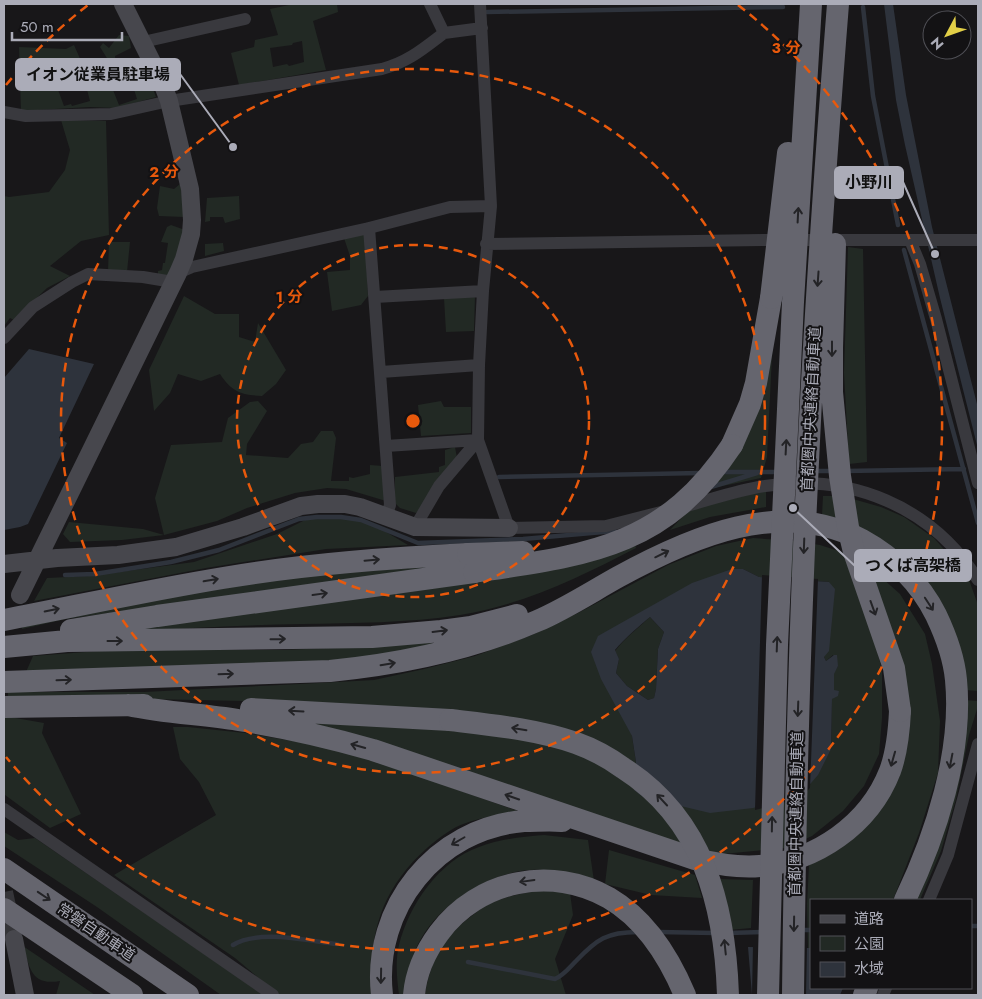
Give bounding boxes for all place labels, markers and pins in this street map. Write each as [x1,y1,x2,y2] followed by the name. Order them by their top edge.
[16,59,180,90] callout: イオン従業員駐車場
[835,167,903,198] callout: 小野川
[404,412,422,430] centre of rings
[855,550,971,581] callout: つくば高架橋

